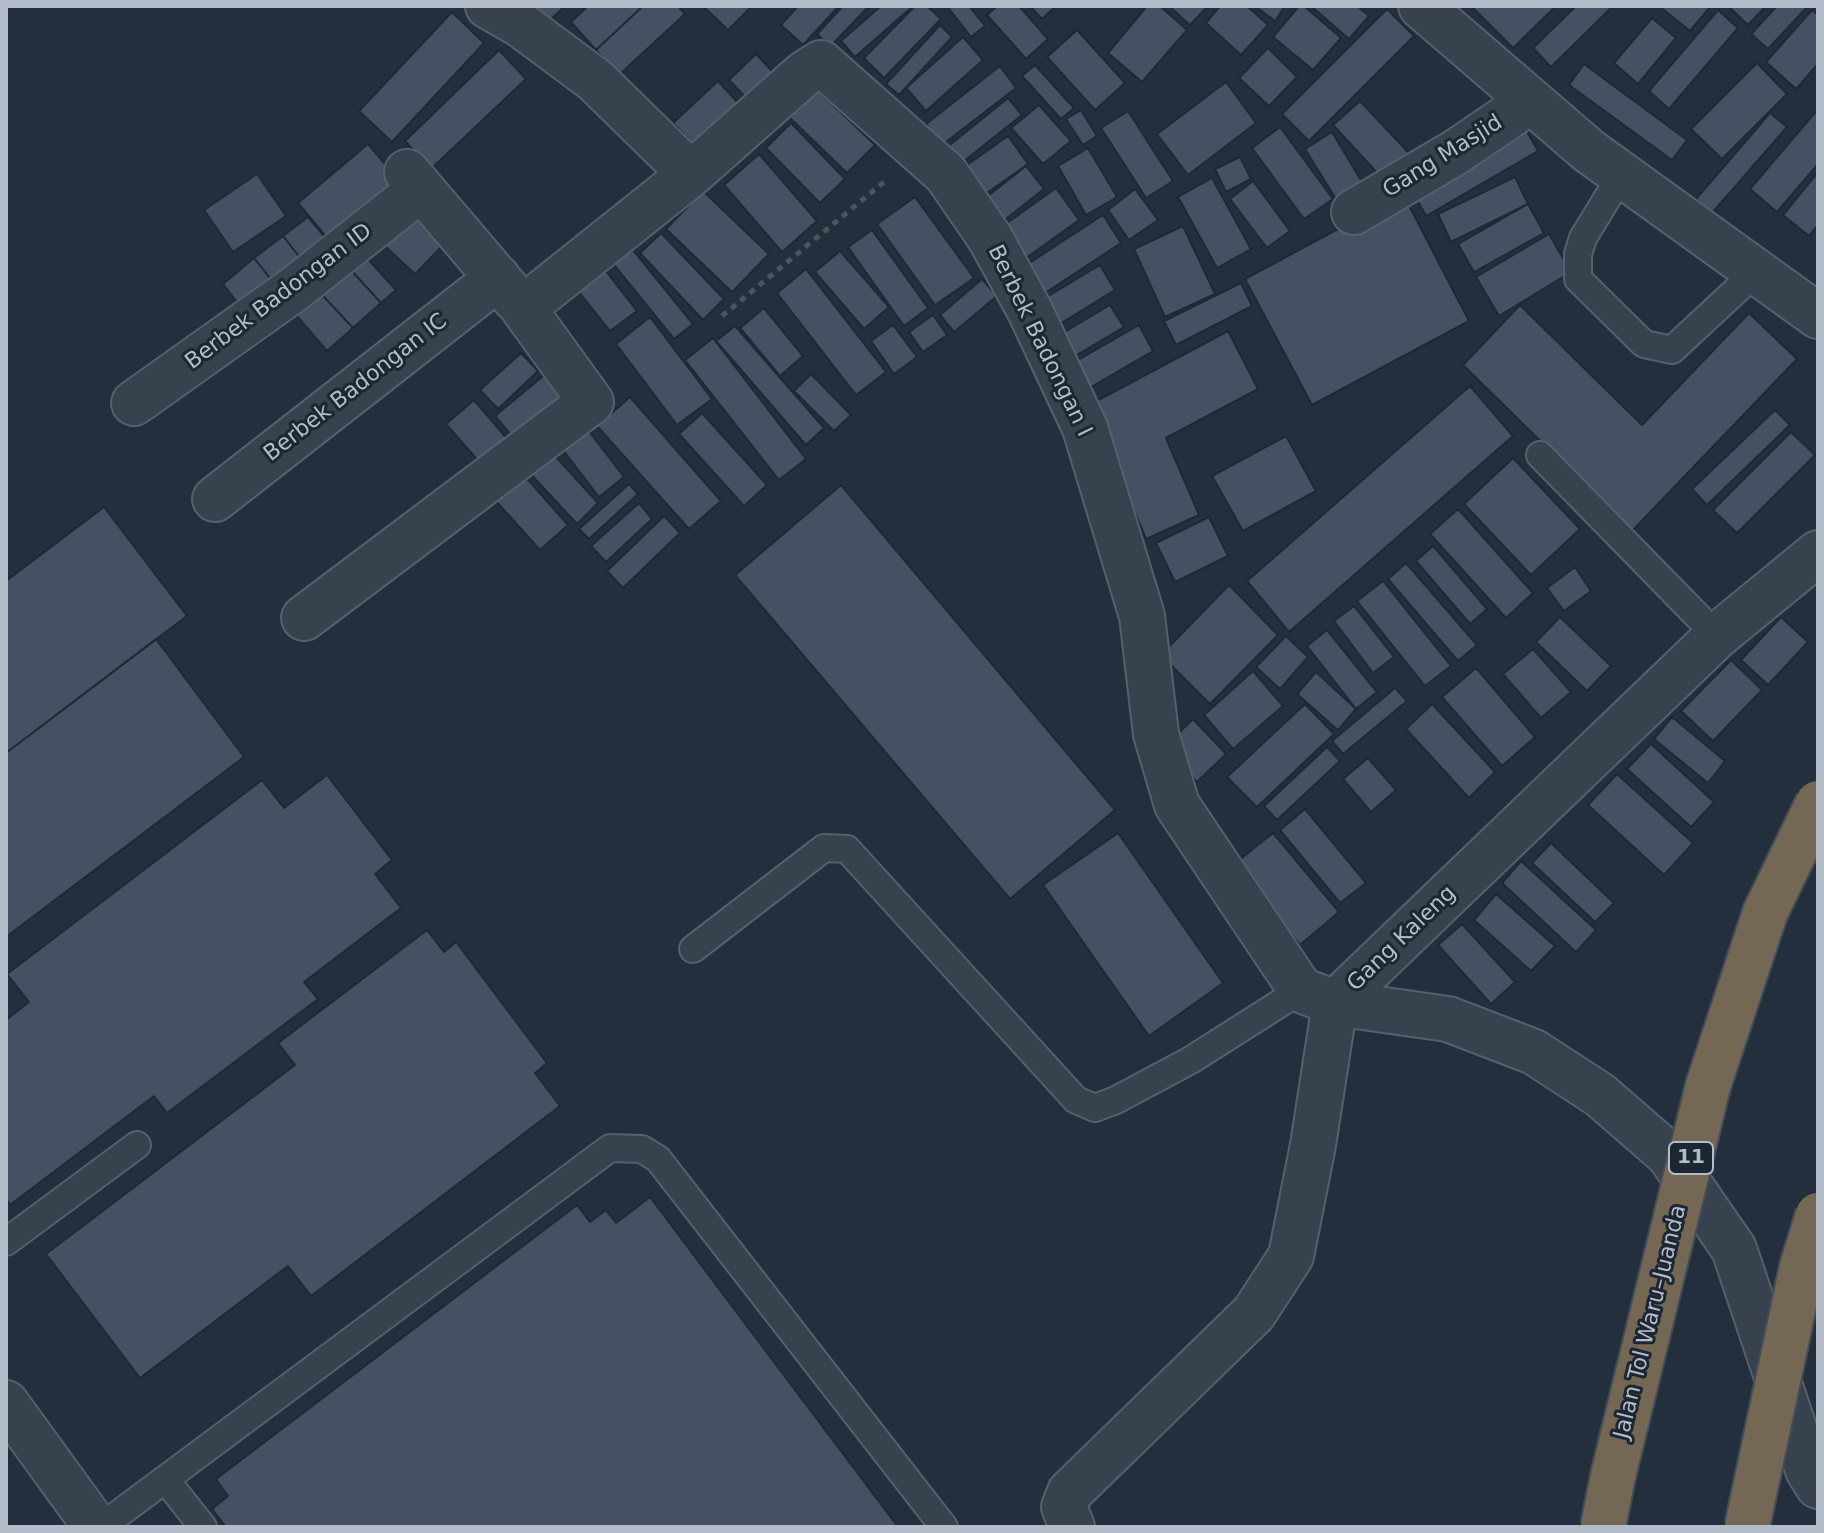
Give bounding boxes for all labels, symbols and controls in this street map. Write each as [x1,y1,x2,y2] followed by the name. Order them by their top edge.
[1379,110,1507,204] street label: Gang Masjid
[181,218,377,376] street label: Berbek Badongan ID
[981,241,1097,441] street label: Berbek Badongan I
[259,308,453,468] street label: Berbek Badongan IC
[1342,881,1462,997] street label: Gang Kaleng
[1669,1142,1713,1174] road number: 11
[1609,1202,1693,1442] street label: Jalan Tol Waru–Juanda

